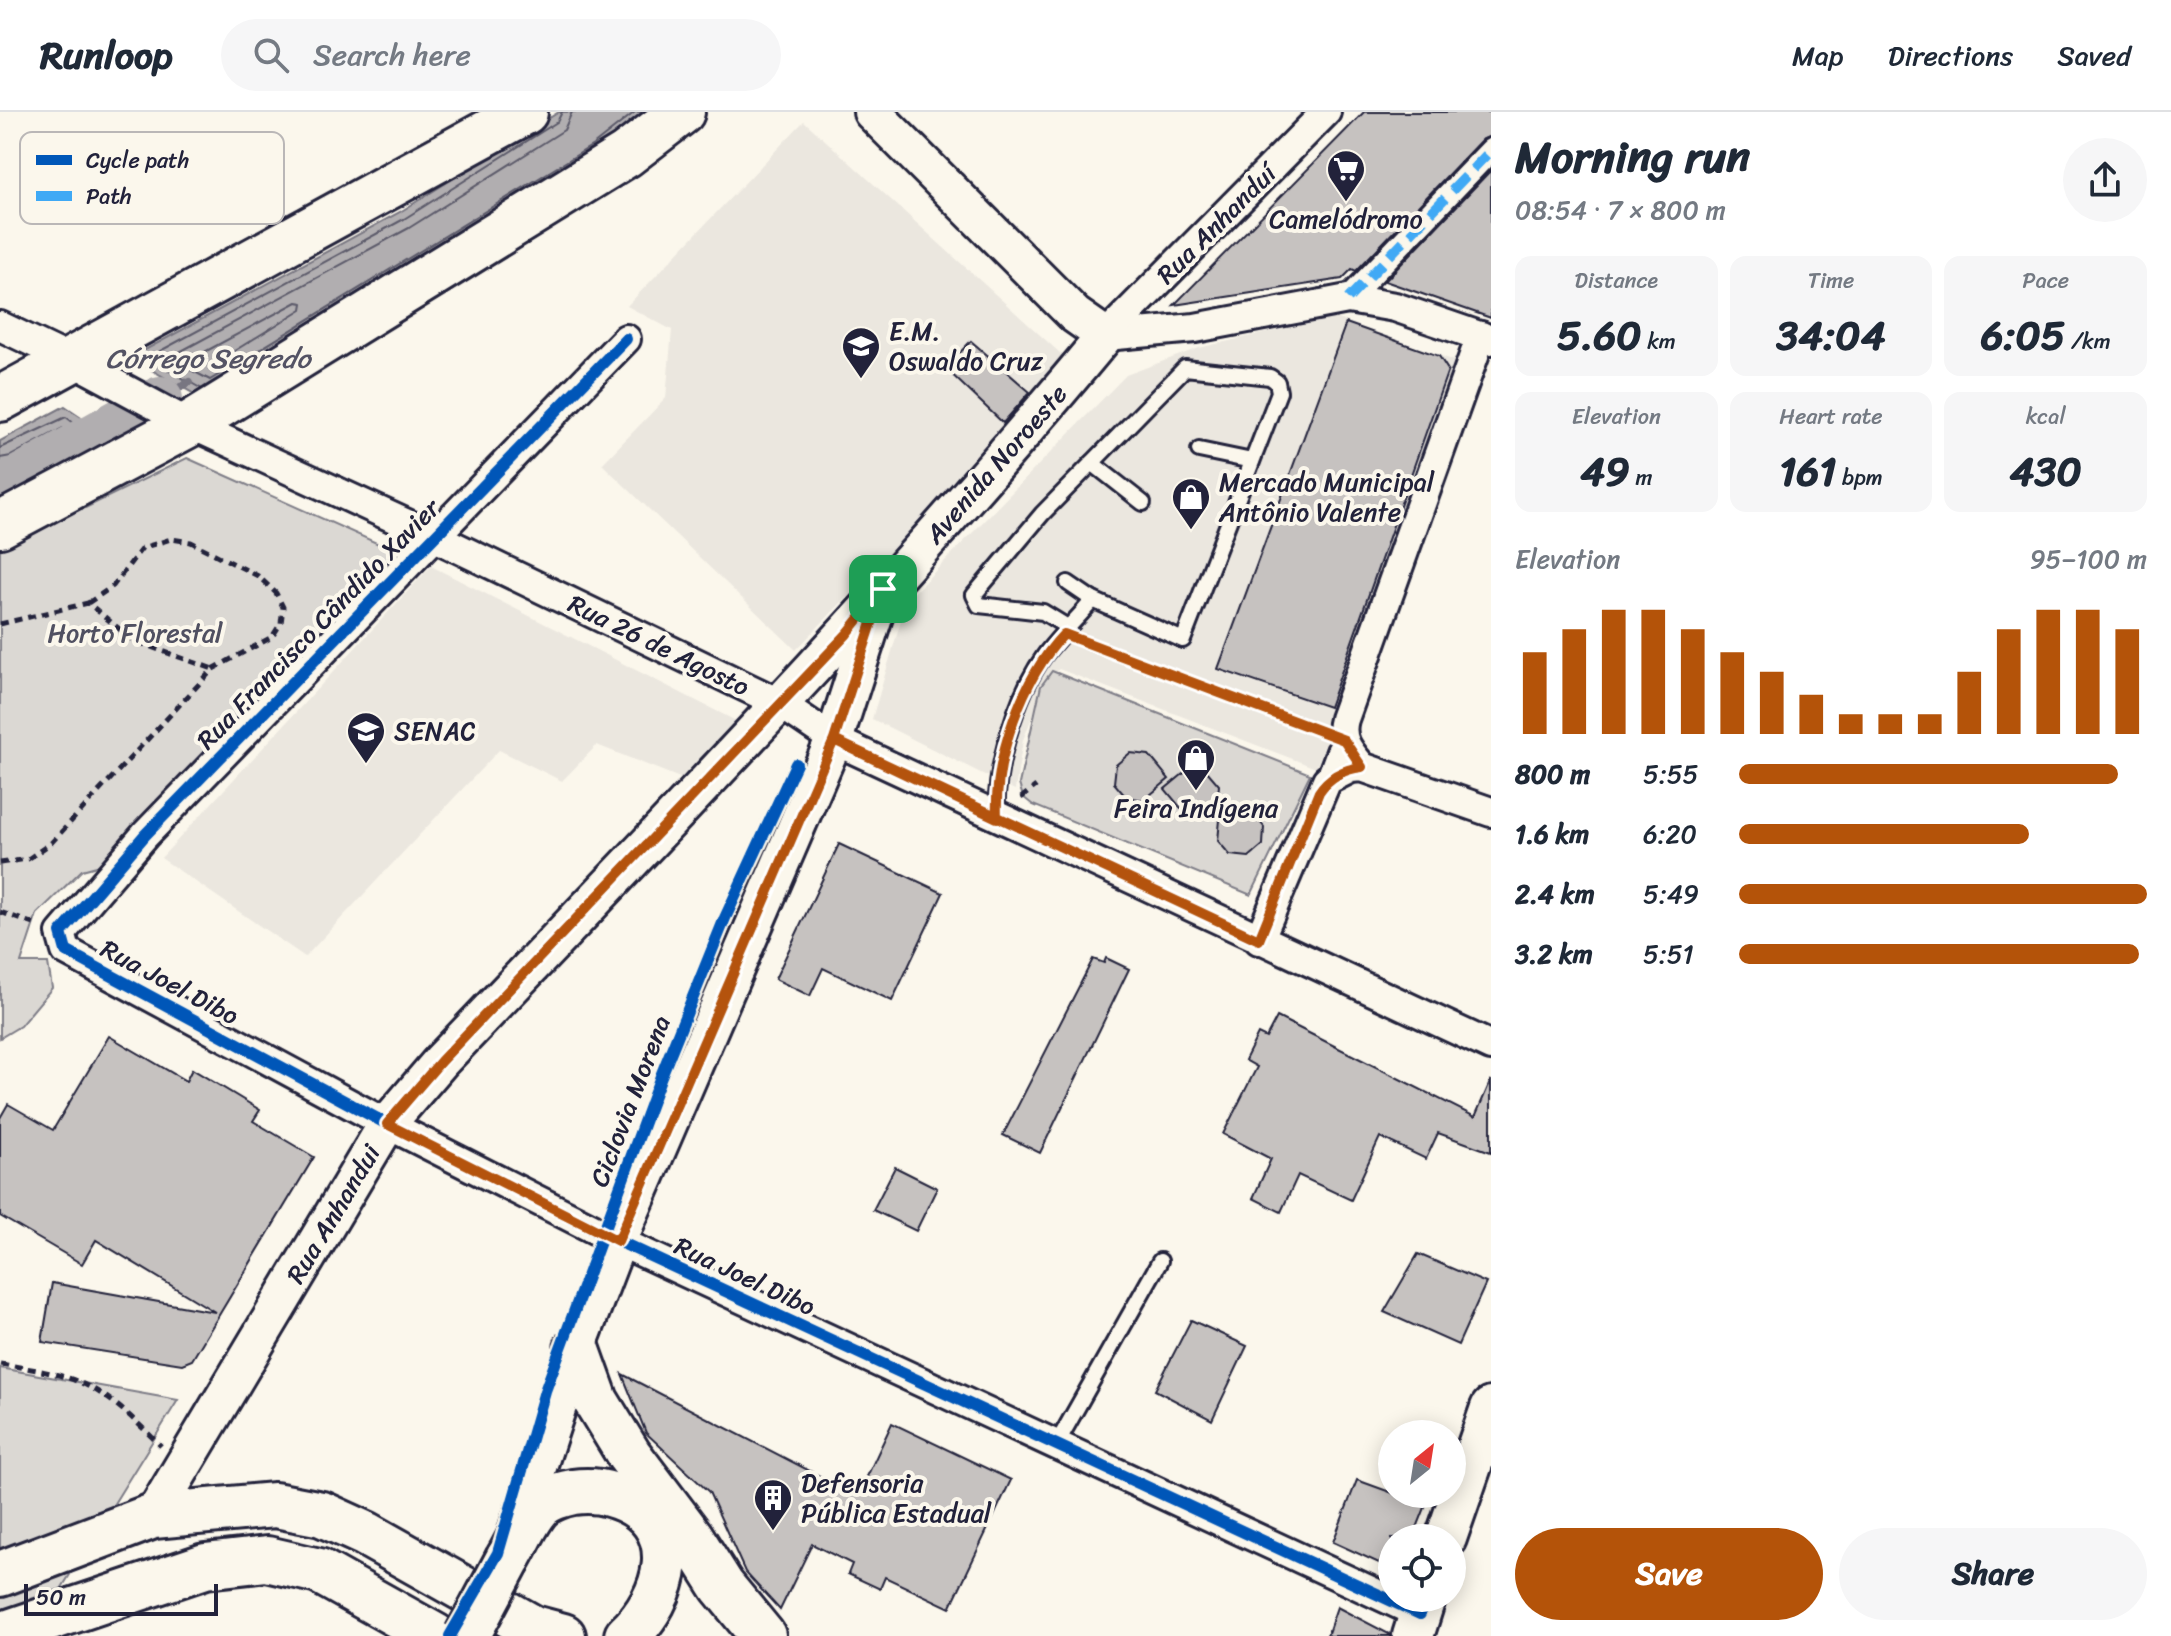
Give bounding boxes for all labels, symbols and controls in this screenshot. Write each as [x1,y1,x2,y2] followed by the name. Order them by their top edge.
[221,19,781,91] search box
[40,22,173,89] text: Runloop
[313,28,471,82] text: Search here
[1792,31,1844,80] text: Map
[1888,31,2013,80] text: Directions
[2057,31,2131,80] text: Saved
[249,33,293,77] icon: search
[1515,118,1750,196] text: Morning run
[20,132,284,224] legend
[2063,138,2147,222] button: share
[86,141,189,180] text: Cycle path
[1325,148,1367,203] supermarket icon: Camelódromo
[1145,151,1289,295] street label: Rua Anhanduí
[86,177,132,216] text: Path
[1515,187,1726,233] text: 08:54 · 7 × 800 m
[1269,196,1423,242] place label: Camelódromo
[1575,261,1658,300] text: Distance
[1808,261,1854,300] text: Time
[2022,261,2069,300] text: Pace
[1557,300,1641,371] text: 5.60
[1776,300,1886,371] text: 34:04
[1981,300,2065,371] text: 6:05
[889,308,1044,384] place label: E.M. Oswaldo Cruz
[1641,322,1676,361] text: km
[2065,322,2111,361] text: /km
[840,325,882,380] school or university icon: E.M. Oswaldo Cruz
[106,334,312,383] water label: Córrego Segredo
[912,373,1079,556] street label: Avenida Noroeste
[1572,397,1661,436] text: Elevation
[1779,397,1883,436] text: Heart rate
[2026,397,2066,436] text: kcal
[1580,436,1630,507] text: 49
[1779,436,1836,507] text: 161
[2010,436,2082,507] text: 430
[1630,458,1652,497] text: m
[1836,458,1883,497] text: bpm
[1218,459,1435,535] place label: Mercado Municipal Antônio Valente
[1170,476,1212,531] shop icon: Mercado Municipal Antônio Valente
[185,486,452,761] street label: Rua Francisco Cândido Xavier
[1515,536,1620,582] text: Elevation
[2030,536,2147,582] text: 95–100 m
[849,555,917,623] pin
[861,567,905,611] icon: arrive
[560,581,758,709] street label: Rua 26 de Agosto
[48,610,223,656] park label: Horto Florestal
[394,708,476,754] place label: SENAC
[345,710,387,765] school or university icon: SENAC
[1175,737,1217,792] shop icon: Feira Indígena
[1515,751,1590,797] text: 800 m
[1643,751,1699,797] text: 5:55
[1114,785,1279,831] place label: Feira Indígena
[1515,811,1589,857] text: 1.6 km
[1643,811,1697,857] text: 6:20
[1515,871,1595,917] text: 2.4 km
[1643,871,1699,917] text: 5:49
[92,926,248,1038] street label: Rua Joel Dibo
[1515,931,1593,977] text: 3.2 km
[1643,931,1694,977] text: 5:51
[576,1008,684,1194] street label: Ciclovia Morena
[273,1135,393,1293] street label: Rua Anhandui
[667,1223,824,1329] street label: Rua Joel Dibo
[1378,1420,1466,1508] north arrow
[1378,1420,1466,1612] map controls
[801,1460,992,1536] place label: Defensoria Pública Estadual
[752,1477,794,1532] building icon: Defensoria Pública Estadual
[1378,1524,1466,1612] button: locate
[1515,1528,1823,1620] button: Save
[1839,1528,2147,1620] button: Share
[36,1578,86,1617] text: 50 m
[24,1580,218,1616] scale bar

